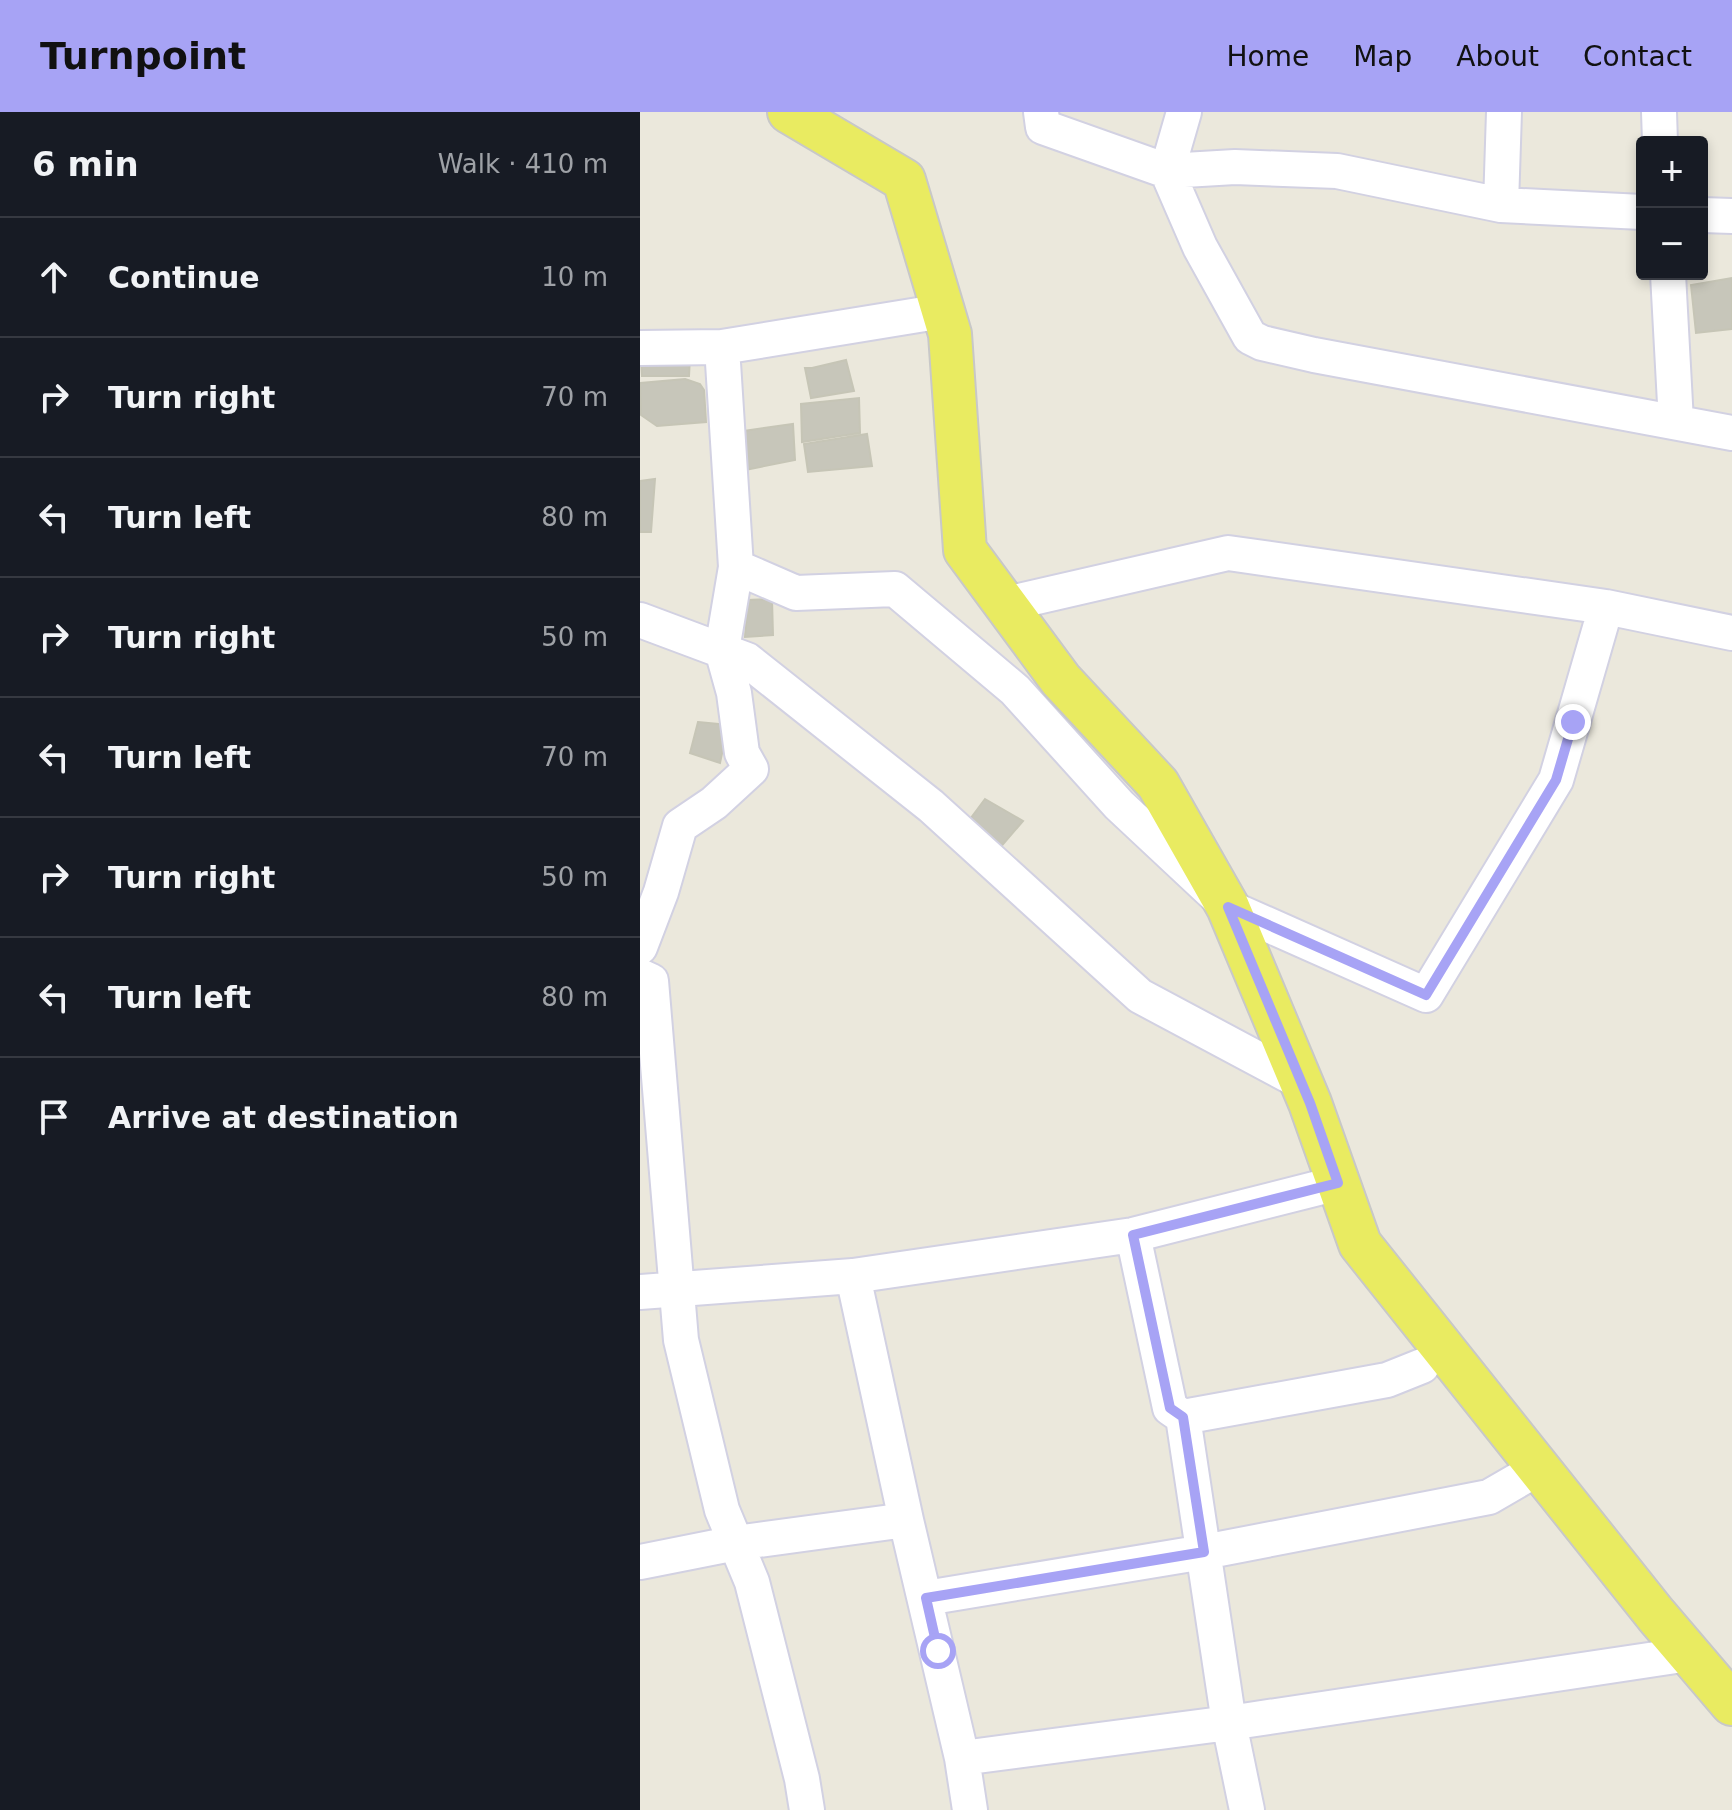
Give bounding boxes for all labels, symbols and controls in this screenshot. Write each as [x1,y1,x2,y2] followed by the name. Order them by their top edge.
[40,34,246,78] text: Turnpoint
[1226,40,1309,73] text: Home
[1353,40,1412,73] text: Map
[1456,40,1539,73] text: About
[1583,40,1692,73] text: Contact
[1636,136,1708,280] map controls
[1636,136,1708,208] button: +
[32,144,139,184] text: 6 min
[438,149,608,179] text: Walk · 410 m
[1636,208,1708,280] button: −
[32,255,76,299] icon: ahead
[108,260,260,295] text: Continue
[541,262,608,292] text: 10 m
[32,375,76,419] icon: right
[108,380,275,415] text: Turn right
[541,382,608,412] text: 70 m
[32,495,76,539] icon: left
[108,500,251,535] text: Turn left
[541,502,608,532] text: 80 m
[32,615,76,659] icon: right
[108,620,275,655] text: Turn right
[541,622,608,652] text: 50 m
[1555,704,1591,740] route end
[32,735,76,779] icon: left
[108,740,251,775] text: Turn left
[541,742,608,772] text: 70 m
[32,855,76,899] icon: right
[108,860,275,895] text: Turn right
[541,862,608,892] text: 50 m
[32,975,76,1019] icon: left
[108,980,251,1015] text: Turn left
[541,982,608,1012] text: 80 m
[32,1095,76,1139] icon: arrive
[108,1100,459,1135] text: Arrive at destination
[920,1633,956,1669] route start

